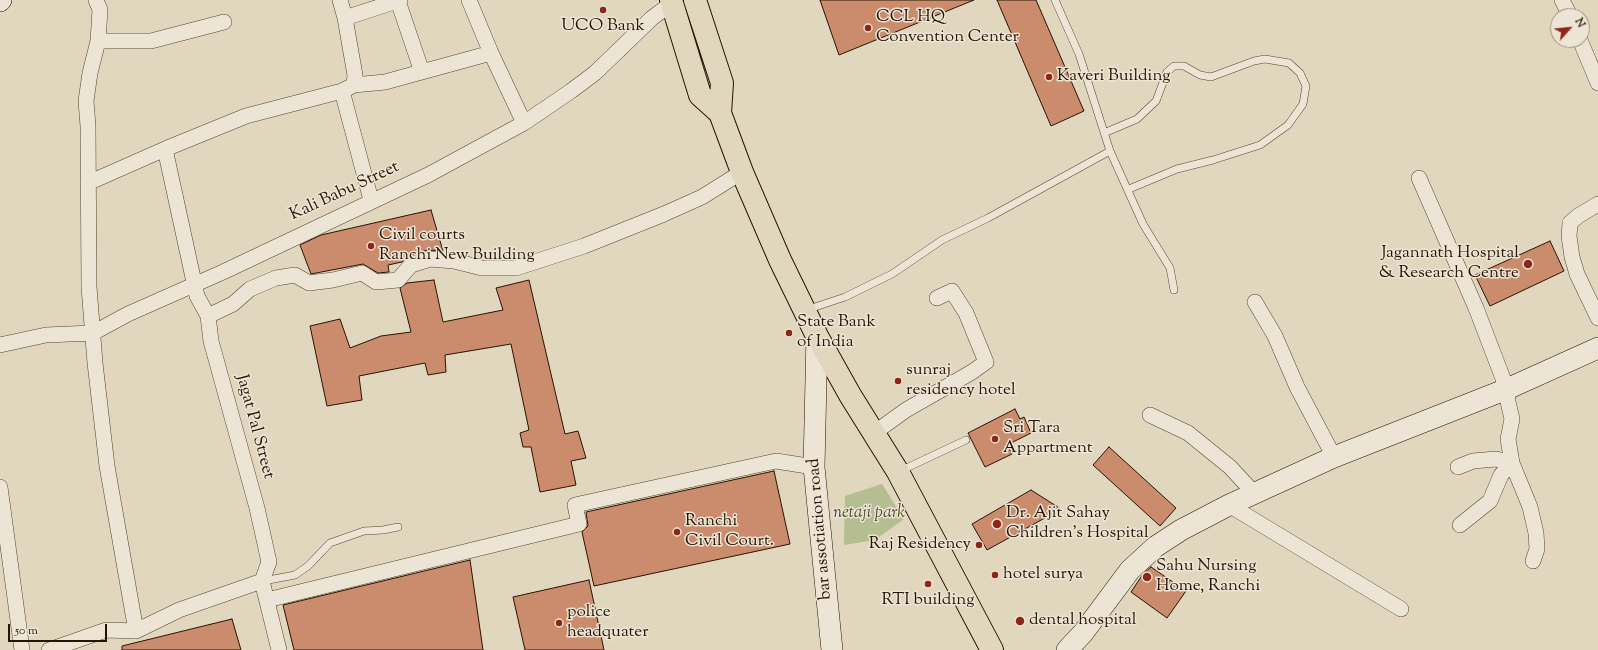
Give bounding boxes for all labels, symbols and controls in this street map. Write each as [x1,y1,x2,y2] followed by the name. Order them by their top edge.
[598,5,608,15] marker: UCO Bank
[876,8,1019,48] place label: CCL HQ Convention Center
[1550,8,1590,48] north arrow
[1571,15,1589,31] text: N
[561,17,645,37] place label: UCO Bank
[863,23,873,33] marker: CCL HQ Convention Center
[1057,67,1171,87] place label: Kaveri Building
[1044,72,1054,82] marker: Kaveri Building
[287,158,403,226] street label: Kali Babu Street
[379,226,535,266] place label: Civil courts Ranchi New Building
[366,241,376,251] marker: Civil courts Ranchi New Building
[1379,244,1519,284] place label: Jagannath Hospital & Research Centre
[1522,258,1534,270] marker: Jagannath Hospital & Research Centre
[797,313,876,353] place label: State Bank of India
[784,328,794,338] marker: State Bank of India
[906,361,1016,401] place label: sunraj residency hotel
[230,373,278,481] street label: Jagat Pal Street
[893,376,903,386] marker: sunraj residency hotel
[1003,419,1093,459] place label: Sri Tara Appartment
[990,434,1000,444] marker: Sri Tara Appartment
[805,457,837,601] street label: bar assotiation road
[833,504,905,524] park label: netaji park
[1006,504,1149,544] place label: Dr. Ajit Sahay Children's Hospital
[685,512,774,552] place label: Ranchi Civil Court.
[991,518,1003,530] marker: Dr. Ajit Sahay Children's Hospital
[672,527,682,537] marker: Ranchi Civil Court.
[869,535,971,555] place label: Raj Residency
[974,540,984,550] marker: Raj Residency
[1156,557,1260,597] place label: Sahu Nursing Home, Ranchi
[1003,565,1083,585] place label: hotel surya
[990,570,1000,580] marker: hotel surya
[1141,571,1153,583] marker: Sahu Nursing Home, Ranchi
[923,579,933,589] marker: RTI building
[882,591,974,611] place label: RTI building
[567,603,649,643] place label: police headquater
[1029,611,1137,631] place label: dental hospital
[1014,615,1026,627] marker: dental hospital
[10,616,109,642] scale bar
[554,618,564,628] marker: police headquater
[15,622,38,640] text: 50 m

